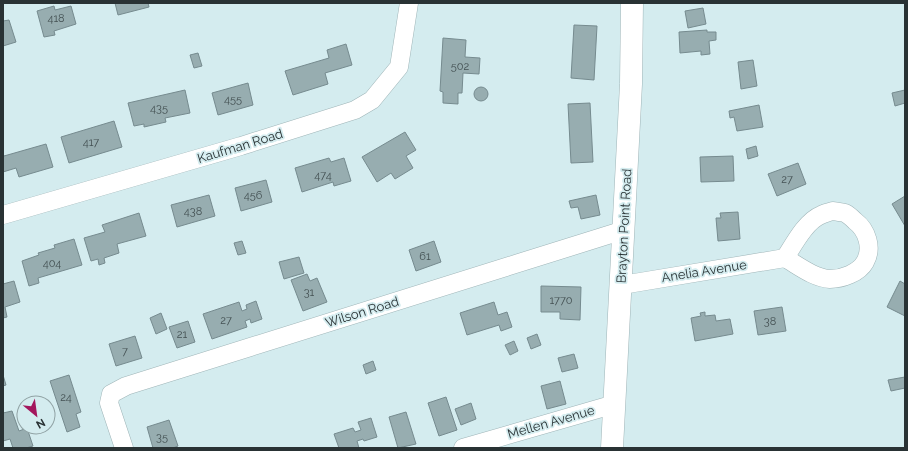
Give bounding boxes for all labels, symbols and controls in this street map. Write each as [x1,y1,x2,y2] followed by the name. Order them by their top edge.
[47,12,65,25] house number: 418
[451,60,469,73] house number: 502
[224,93,242,106] house number: 455
[150,102,168,115] house number: 435
[195,126,285,166] street label: Kaufman Road
[83,136,99,149] house number: 417
[614,168,634,284] street label: Brayton Point Road
[314,169,332,182] house number: 474
[781,173,793,186] house number: 27
[244,189,263,202] house number: 456
[184,205,202,218] house number: 438
[419,250,431,263] house number: 61
[43,257,61,270] house number: 404
[660,257,748,285] street label: Anelia Avenue
[304,286,315,299] house number: 31
[323,294,401,330] street label: Wilson Road
[549,294,573,307] house number: 1770
[220,314,232,327] house number: 27
[764,315,776,328] house number: 38
[177,328,188,341] house number: 21
[122,345,128,358] house number: 7
[60,391,72,404] house number: 24
[16,395,56,435] north arrow
[506,402,597,442] street label: Mellen Avenue
[34,416,47,431] text: N
[156,431,168,444] house number: 35

